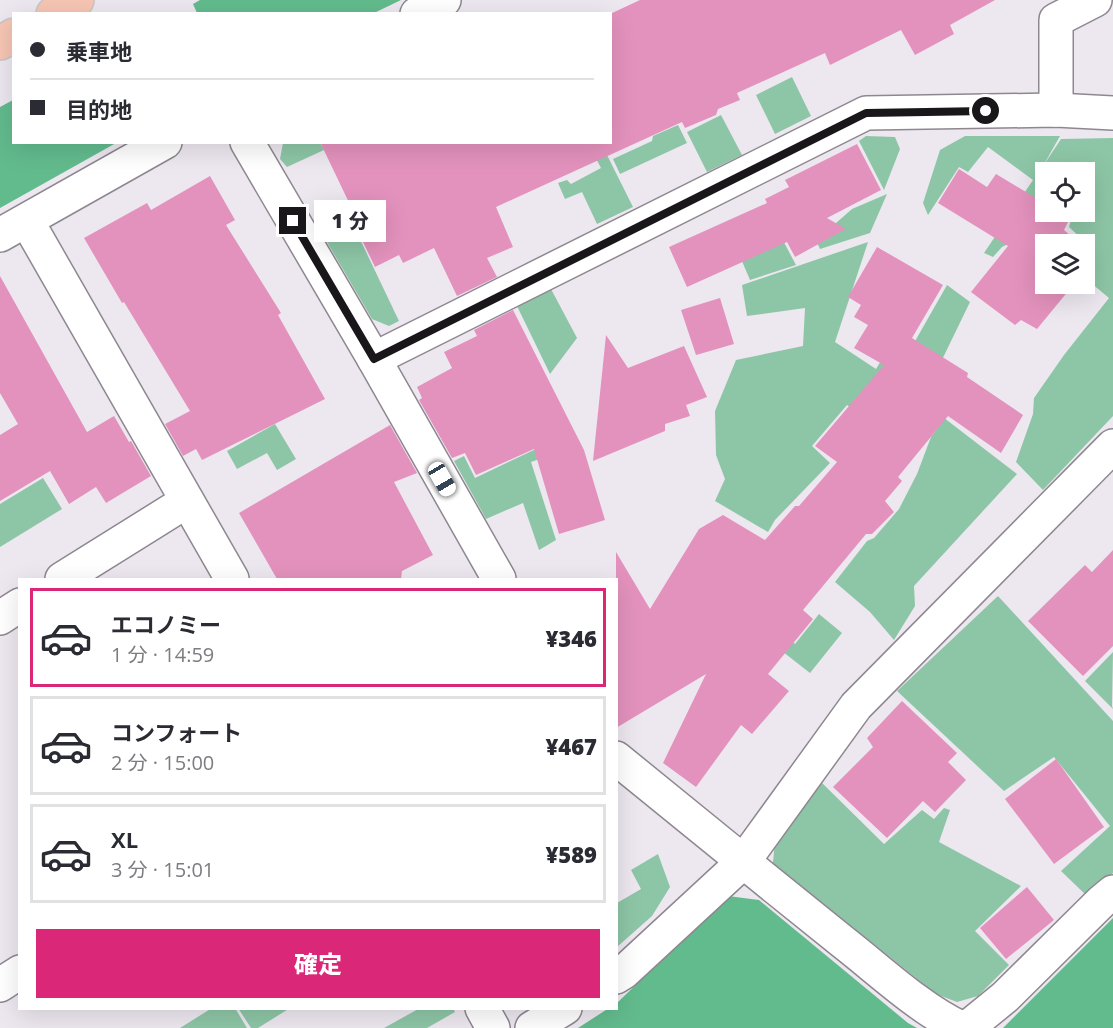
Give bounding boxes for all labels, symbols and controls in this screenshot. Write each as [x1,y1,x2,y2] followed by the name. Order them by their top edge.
[66,36,132,66] text: 乗車地
[66,94,132,124] text: 目的地
[972,97,999,124] route start
[1035,162,1095,294] map controls
[1035,162,1095,222] button: locate
[314,200,386,242] callout: 1 分
[279,207,306,234] route end
[332,207,368,234] text: 1 分
[1035,234,1095,294] button: layers
[425,459,459,499] car
[111,609,221,639] text: エコノミー
[39,611,93,665] icon: car
[545,623,597,653] text: ¥346
[111,641,214,668] text: 1 分 · 14:59
[111,717,242,747] text: コンフォート
[39,719,93,773] icon: car
[545,731,597,761] text: ¥467
[111,749,214,776] text: 2 分 · 15:00
[111,824,138,854] text: XL
[39,827,93,881] icon: car
[545,839,597,869] text: ¥589
[111,856,214,883] text: 3 分 · 15:01
[36,929,600,998] button: 確定

